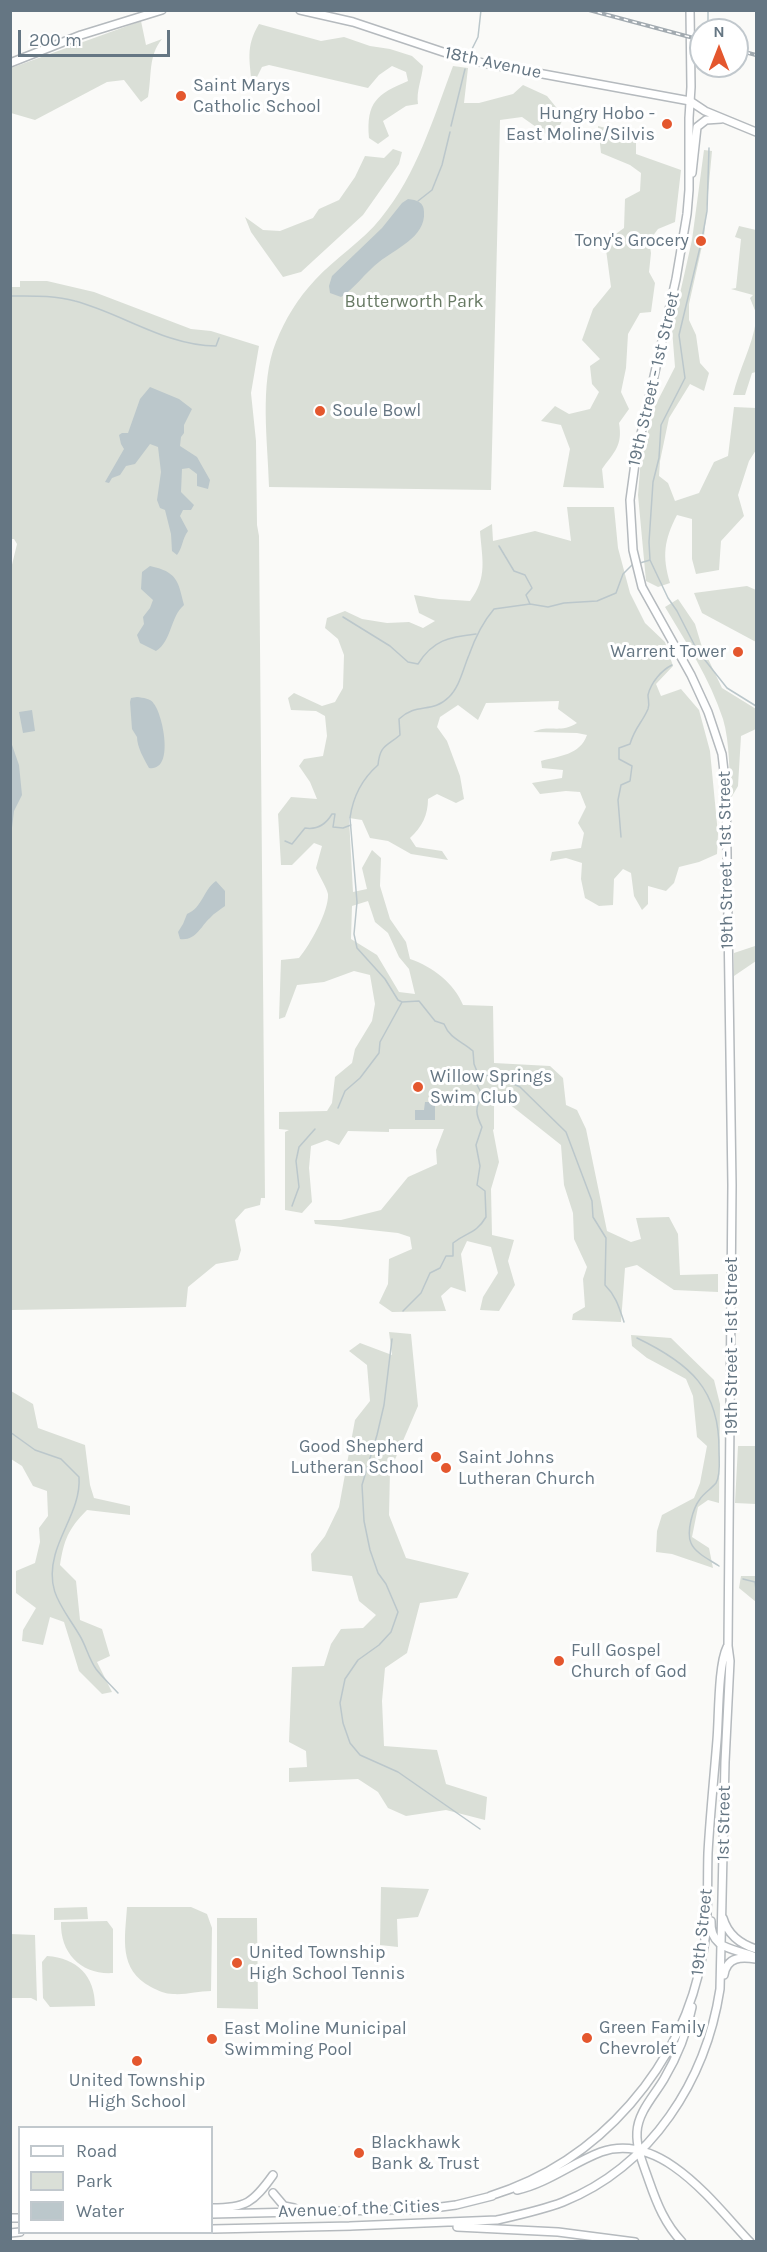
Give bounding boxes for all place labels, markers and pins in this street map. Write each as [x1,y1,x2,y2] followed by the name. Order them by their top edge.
[193,75,321,118] place label: Saint Marys Catholic School
[174,89,188,103] marker: Saint Marys Catholic School
[506,103,655,146] place label: Hungry Hobo - East Moline/Silvis
[660,117,674,131] marker: Hungry Hobo - East Moline/Silvis
[575,230,689,252] place label: Tony's Grocery
[694,234,708,248] marker: Tony's Grocery
[332,400,421,422] place label: Soule Bowl
[313,404,327,418] marker: Soule Bowl
[610,641,726,663] place label: Warrent Tower
[731,645,745,659] marker: Warrent Tower
[430,1066,552,1108] place label: Willow Springs Swim Club
[411,1080,425,1094] marker: Willow Springs Swim Club
[291,1436,424,1478] place label: Good Shepherd Lutheran School
[458,1447,595,1490] place label: Saint Johns Lutheran Church
[429,1450,443,1464] marker: Good Shepherd Lutheran School
[439,1461,453,1475] marker: Saint Johns Lutheran Church
[571,1640,687,1682] place label: Full Gospel Church of God
[552,1654,566,1668] marker: Full Gospel Church of God
[249,1942,405,1984] place label: United Township High School Tennis
[230,1956,244,1970] marker: United Township High School Tennis
[599,2017,705,2060] place label: Green Family Chevrolet
[224,2018,407,2060] place label: East Moline Municipal Swimming Pool
[580,2031,594,2045] marker: Green Family Chevrolet
[205,2032,219,2046] marker: East Moline Municipal Swimming Pool
[130,2054,144,2068] marker: United Township High School
[69,2070,205,2112] place label: United Township High School
[371,2132,479,2174] place label: Blackhawk Bank & Trust
[352,2146,366,2160] marker: Blackhawk Bank & Trust

